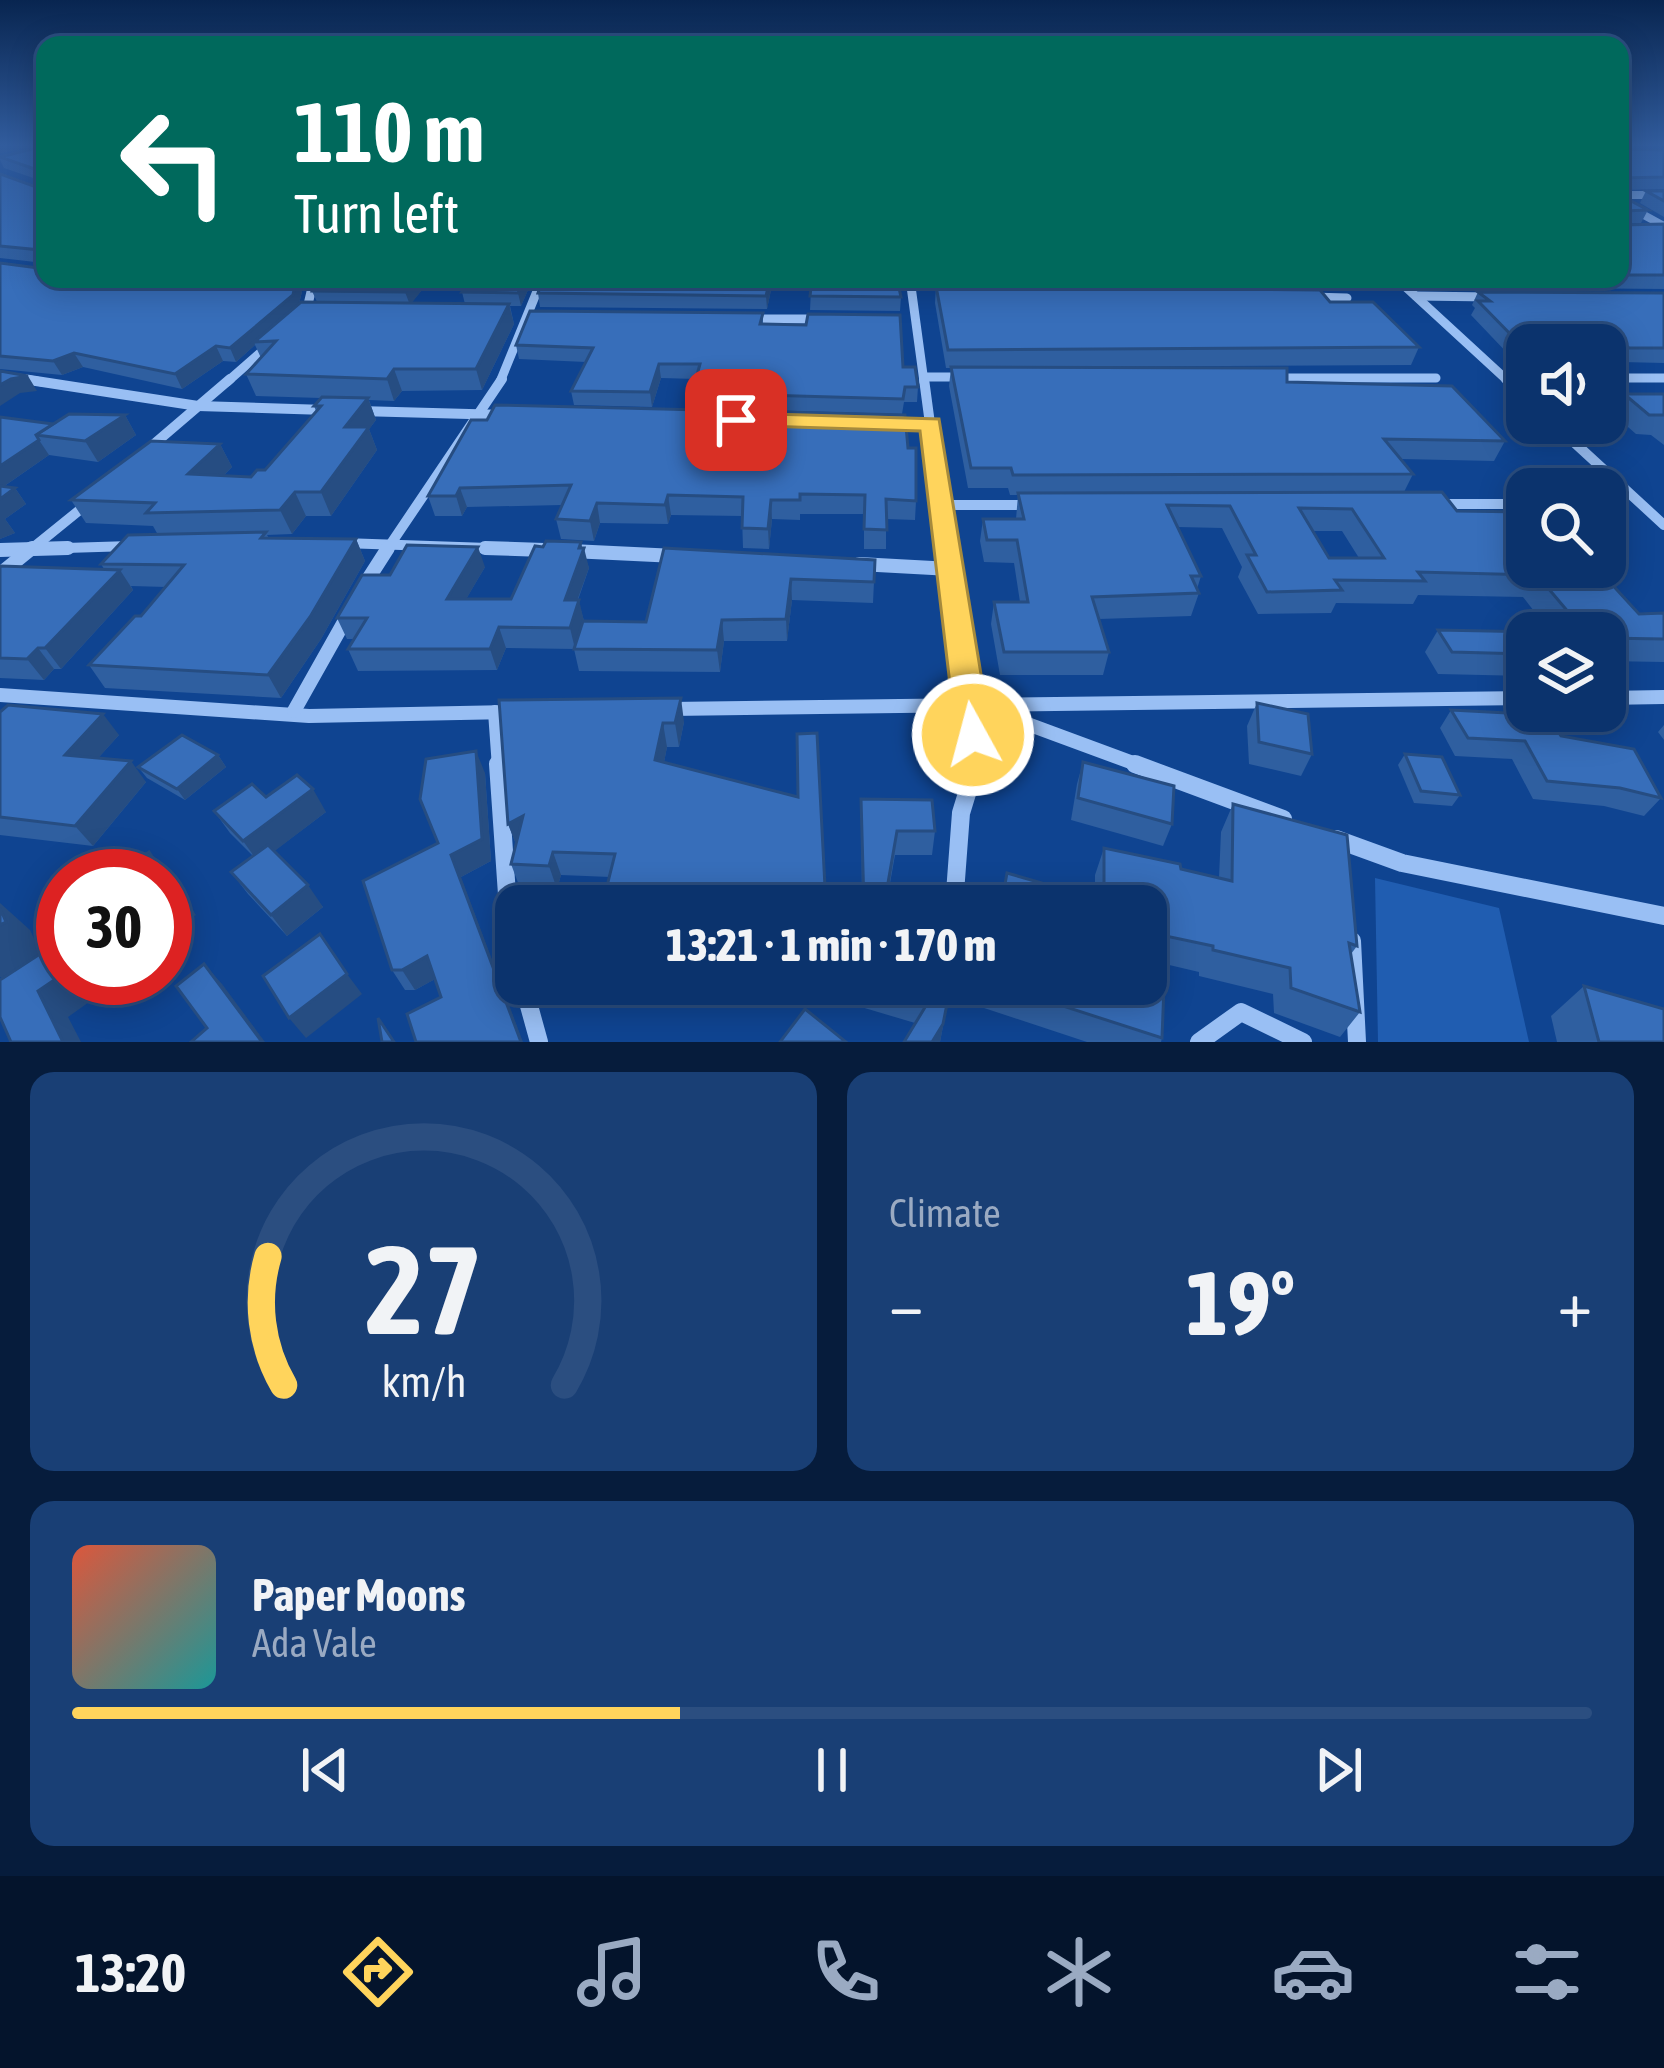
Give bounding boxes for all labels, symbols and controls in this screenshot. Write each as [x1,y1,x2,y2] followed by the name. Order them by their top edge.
[96,84,252,240] icon: left
[294,84,484,180] text: 110 m
[294,183,459,244] text: Turn left
[1506,324,1626,732] map controls
[1506,324,1626,444] button: sound
[685,369,787,471] pin
[703,387,769,453] icon: arrive
[1506,468,1626,588] button: search
[1506,612,1626,732] button: layers
[910,672,1036,798] position arrow
[36,849,192,1005] speed limit sign: 30
[666,919,996,971] text: 13:21 · 1 min · 170 m
[889,1191,1001,1235] text: Climate
[365,1217,482,1360] text: 27
[1186,1251,1295,1354] text: 19°
[889,1265,923,1341] text: −
[1558,1265,1592,1341] text: +
[381,1356,466,1405] text: km/h
[252,1569,465,1621] text: Paper Moons
[252,1621,377,1665] text: Ada Vale
[292,1737,358,1803] icon: previous
[799,1737,865,1803] icon: pause
[1306,1737,1372,1803] icon: next
[336,1930,420,2014] icon: directions
[570,1930,654,2014] icon: music
[804,1930,888,2014] icon: phone
[1037,1930,1121,2014] icon: climate
[1271,1930,1355,2014] icon: car
[1505,1930,1589,2014] icon: filters
[75,1942,186,2003] text: 13:20

